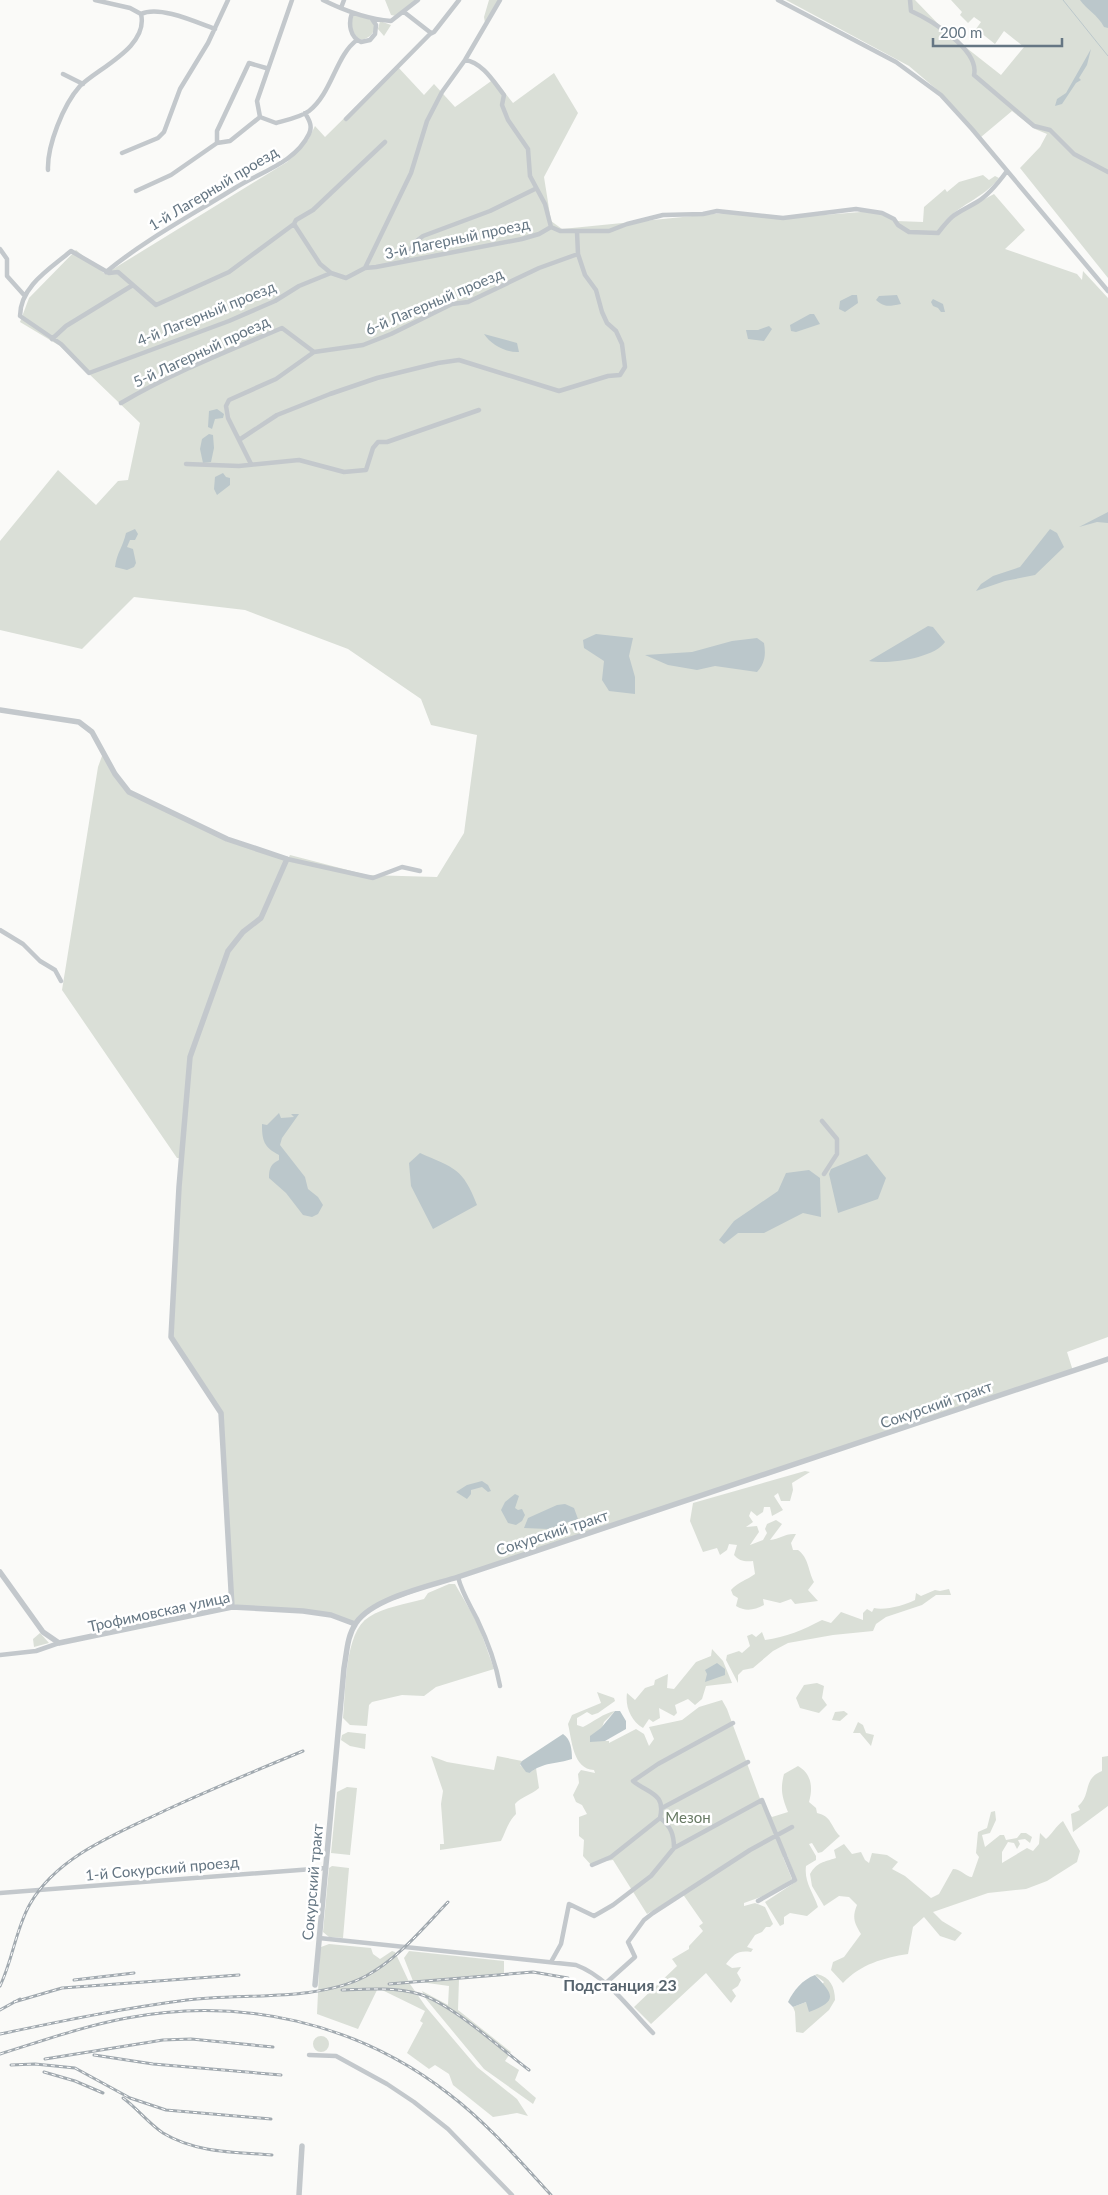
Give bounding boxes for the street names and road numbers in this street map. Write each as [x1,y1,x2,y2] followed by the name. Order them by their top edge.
[145,142,281,234] street label: 1-й Лагерный проезд
[383,214,531,262] street label: 3-й Лагерный проезд
[362,264,506,338] street label: 6-й Лагерный проезд
[134,277,278,349] street label: 4-й Лагерный проезд
[130,312,272,390] street label: 5-й Лагерный проезд
[878,1376,995,1432] street label: Сокурский тракт
[494,1505,611,1559] street label: Сокурский тракт
[86,1587,232,1635] street label: Трофимовская улица
[298,1822,326,1941] street label: Сокурский тракт
[84,1852,240,1884] street label: 1-й Сокурский проезд

